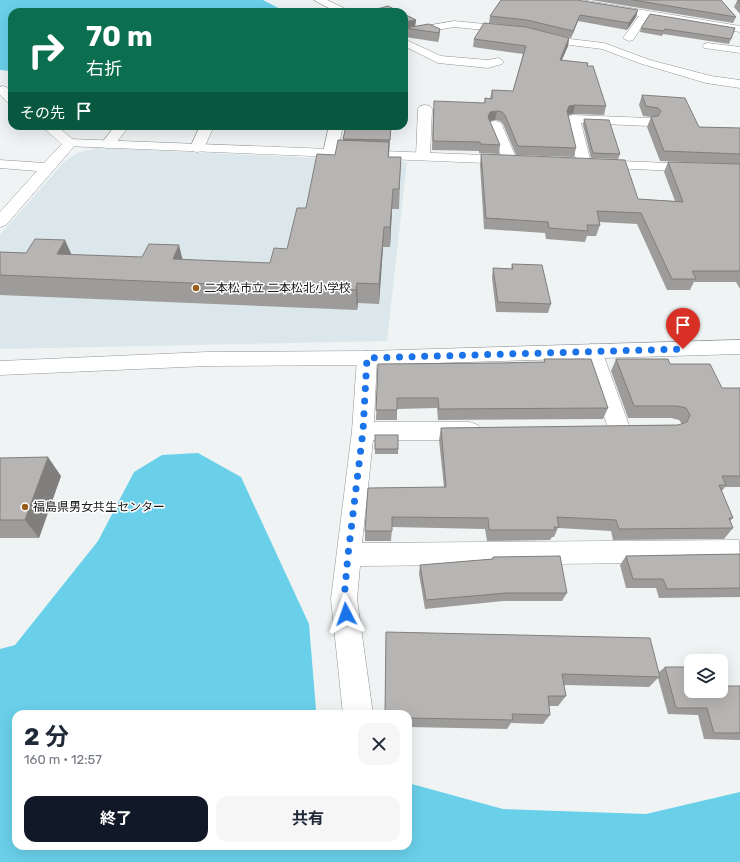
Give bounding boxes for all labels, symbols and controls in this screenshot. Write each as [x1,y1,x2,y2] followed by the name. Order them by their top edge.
[86,20,153,53] text: 70 m
[20,24,72,76] icon: right
[86,58,122,80] text: 右折
[73,100,95,122] icon: arrive
[20,104,65,122] text: その先
[204,281,351,295] place label: 二本松市立 二本松北小学校
[191,283,201,293] marker: 二本松市立 二本松北小学校
[666,308,700,349] pin
[672,314,694,336] icon: arrive
[33,500,165,514] place label: 福島県男女共生センター
[20,502,30,512] marker: 福島県男女共生センター
[325,593,367,635] position arrow
[684,654,728,698] map controls
[684,654,728,698] button: layers
[24,723,69,751] text: 2 分
[358,723,400,765] button: close
[24,752,102,767] text: 160 m · 12:57
[24,796,208,842] button: 終了
[216,796,400,842] button: 共有

